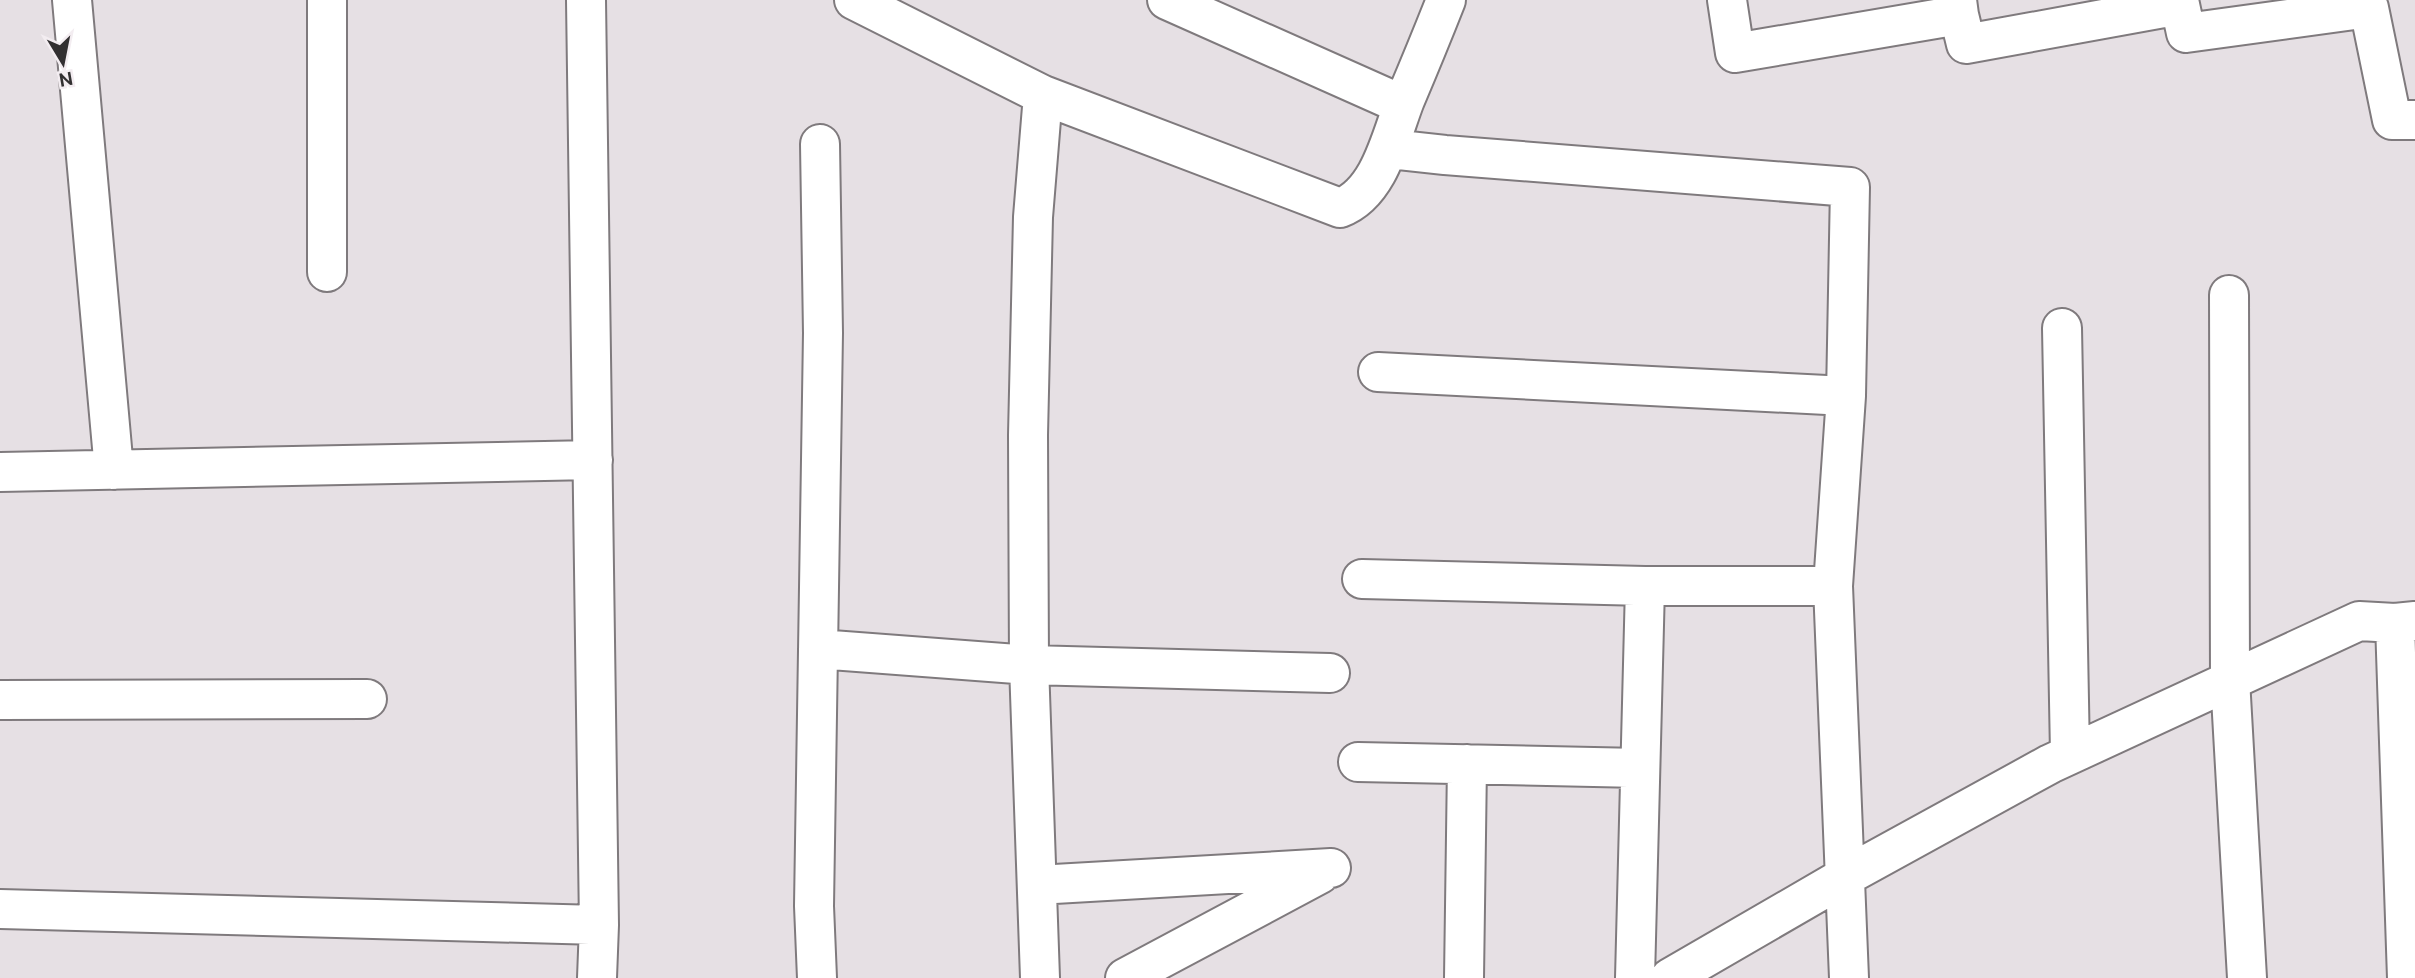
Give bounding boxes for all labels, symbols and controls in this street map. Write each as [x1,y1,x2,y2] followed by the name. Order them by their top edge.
[28,28,98,98] north arrow
[57,68,75,92] text: N

